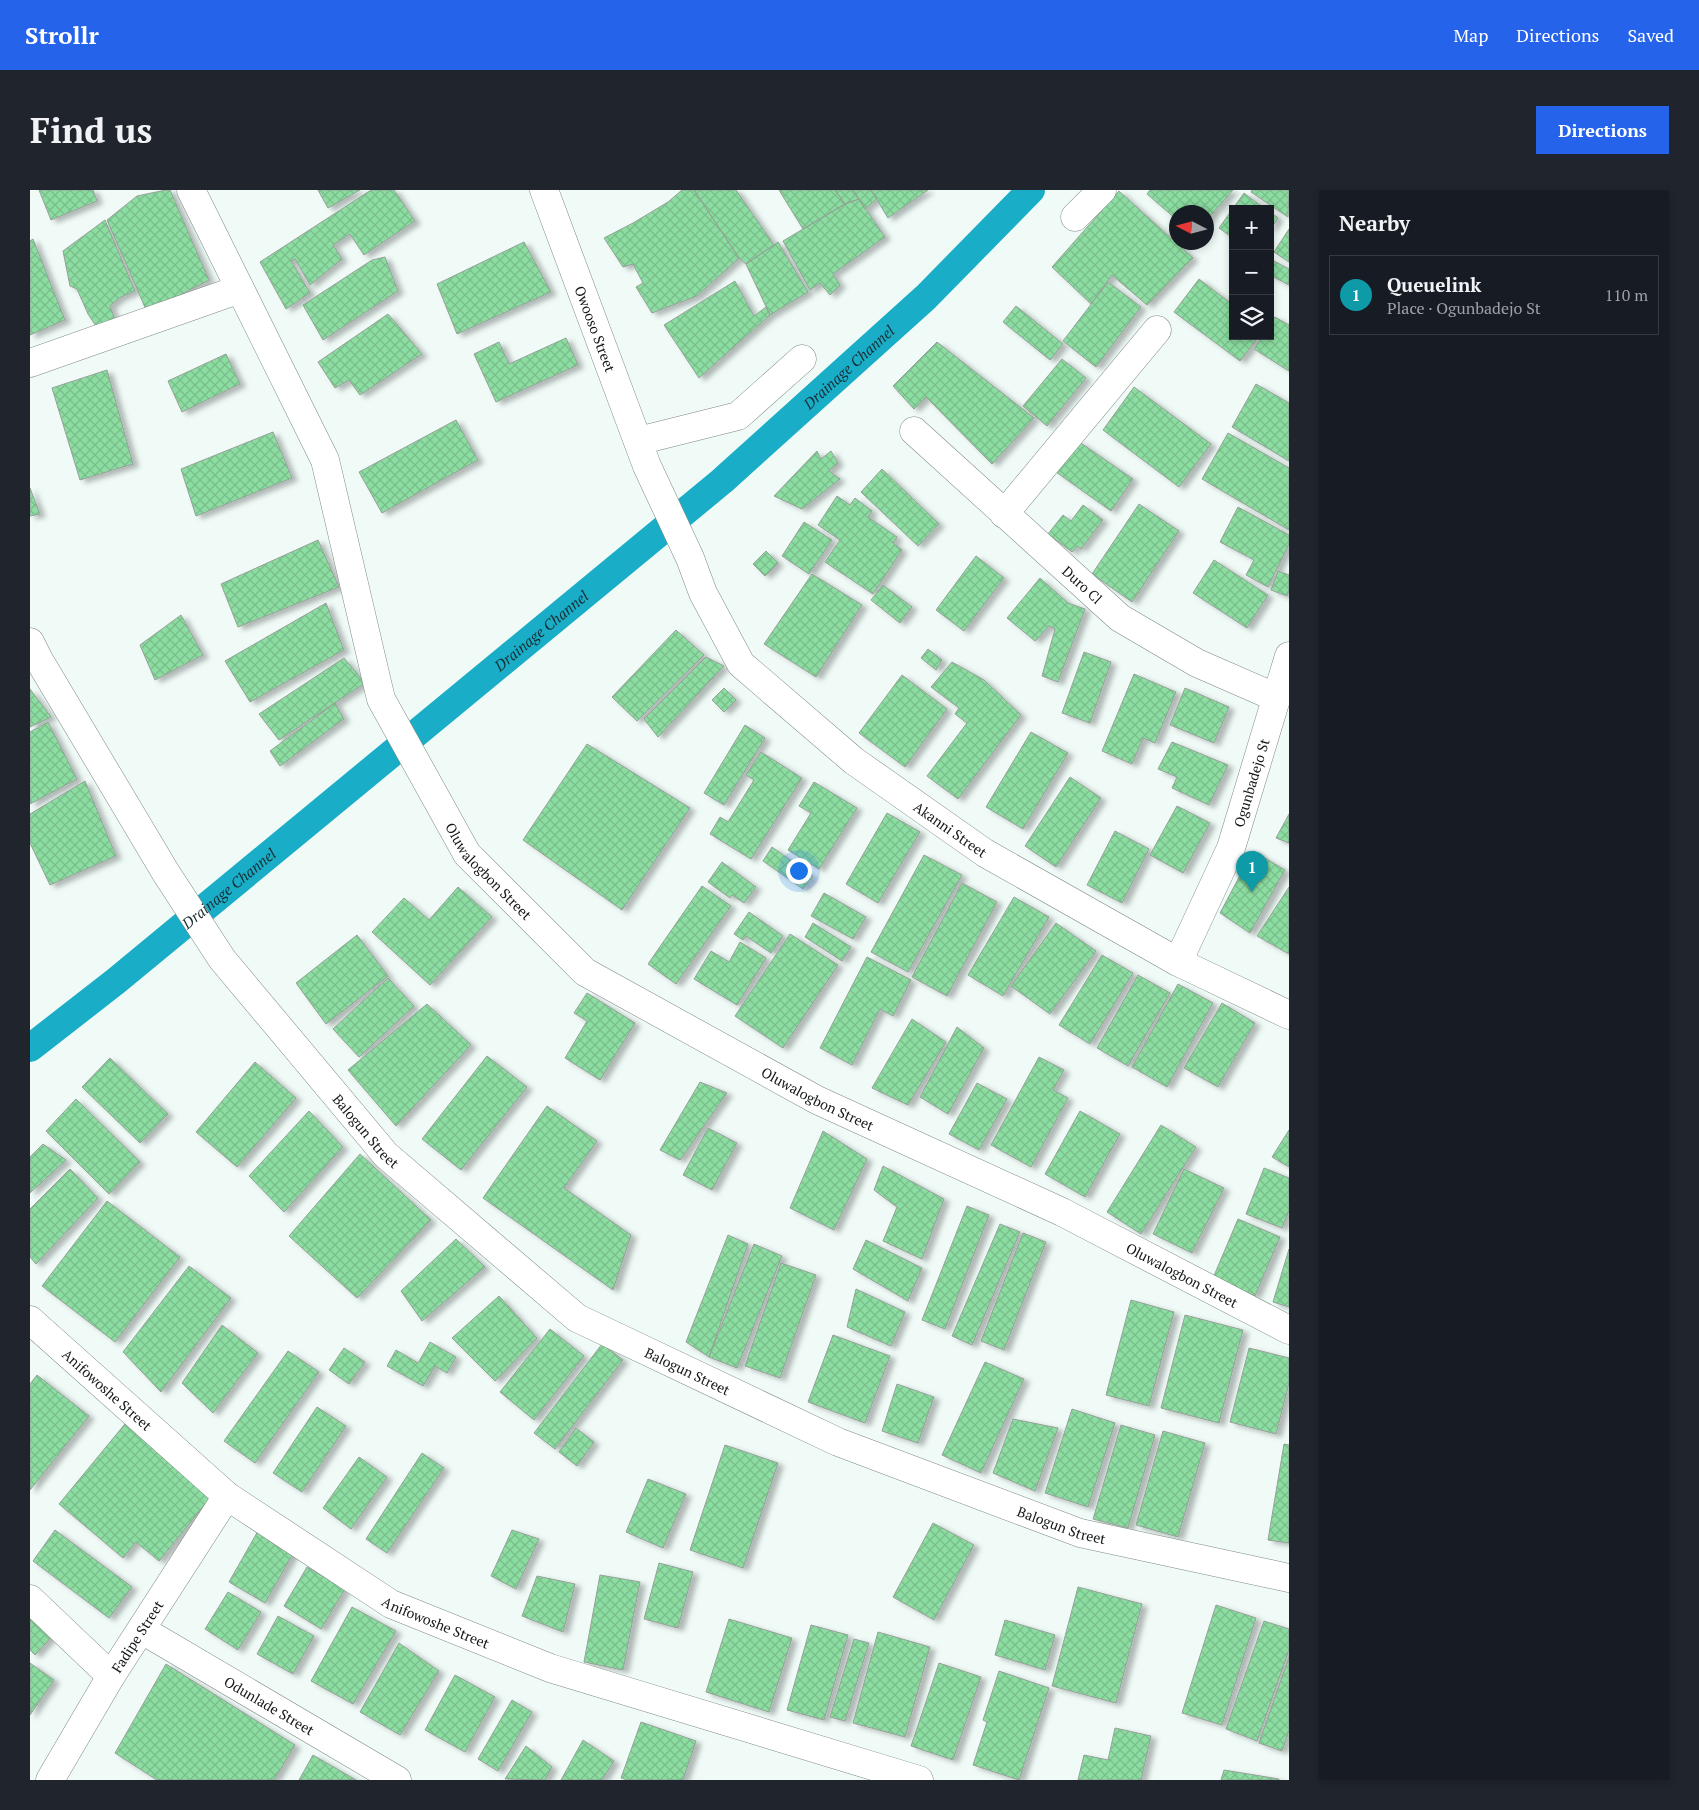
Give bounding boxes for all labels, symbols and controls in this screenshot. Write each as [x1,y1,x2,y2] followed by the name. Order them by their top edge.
[25,19,99,51] text: Strollr
[1453,23,1488,47] text: Map
[1516,23,1599,47] text: Directions
[1627,23,1674,47] text: Saved
[1536,106,1669,154] button: Directions
[30,107,152,153] text: Find us
[1169,205,1214,250] north arrow
[1229,205,1274,340] map controls
[1229,205,1274,250] button: +
[1339,209,1410,237] text: Nearby
[1229,250,1274,295] button: −
[1387,272,1481,297] text: Queuelink
[571,283,621,375] street label: Owooso Street
[1351,284,1361,306] text: 1
[1605,284,1648,306] text: 110 m
[1229,295,1274,340] button: layers
[1387,297,1541,319] text: Place · Ogunbadejo St
[798,320,899,414] water label: Drainage Channel
[1059,561,1107,607] street label: Duro Cl
[489,585,593,676] water label: Drainage Channel
[1228,735,1273,829] street label: Ogunbadejo St
[910,796,992,862] street label: Akanni Street
[442,819,537,924] street label: Oluwalogbon Street
[177,843,280,933] water label: Drainage Channel
[1236,851,1268,892] pin: 1
[786,858,812,884] your location
[758,1062,878,1135] street label: Oluwalogbon Street
[329,1090,404,1172] street label: Balogun Street
[1123,1238,1242,1312] street label: Oluwalogbon Street
[642,1342,734,1399] street label: Balogun Street
[59,1344,157,1435] street label: Anifowoshe Street
[1015,1501,1108,1548] street label: Balogun Street
[379,1591,493,1653] street label: Anifowoshe Street
[106,1596,167,1676] street label: Fadipe Street
[221,1671,319,1739] street label: Odunlade Street

